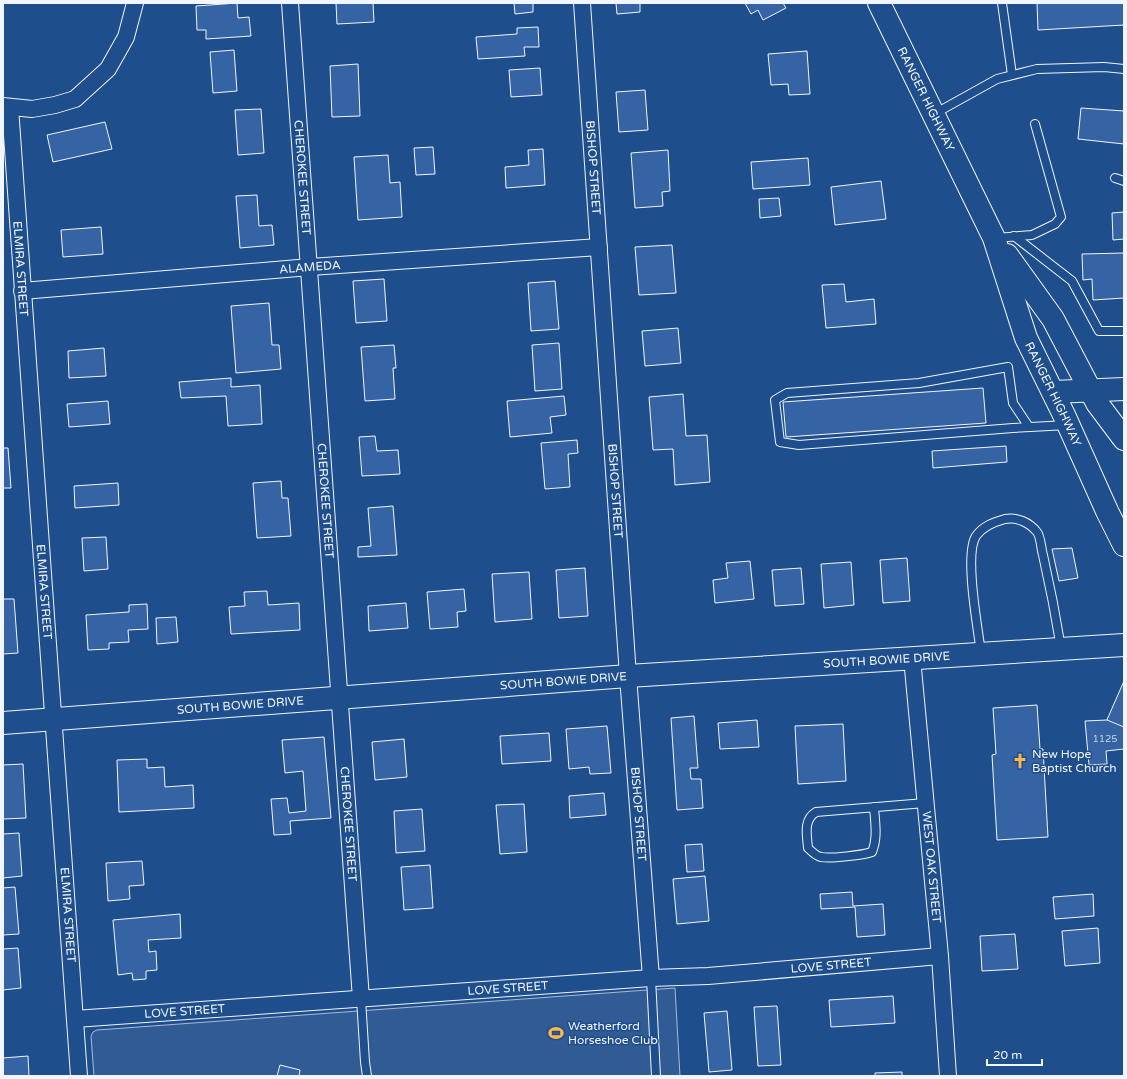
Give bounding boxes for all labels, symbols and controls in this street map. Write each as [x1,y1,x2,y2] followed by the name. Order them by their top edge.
[895,45,958,154] street label: RANGER HIGHWAY
[291,120,314,236] street label: CHEROKEE STREET
[583,120,604,216] street label: BISHOP STREET
[10,220,31,318] street label: ELMIRA STREET
[279,258,341,277] street label: ALAMEDA
[1022,340,1084,449] street label: RANGER HIGHWAY
[314,443,337,559] street label: CHEROKEE STREET
[605,443,626,539] street label: BISHOP STREET
[34,544,55,641] street label: ELMIRA STREET
[823,649,951,671] street label: SOUTH BOWIE DRIVE
[499,669,628,693] street label: SOUTH BOWIE DRIVE
[176,693,305,717] street label: SOUTH BOWIE DRIVE
[1092,733,1118,745] house number: 1125
[1032,747,1117,775] place label: New Hope Baptist Church
[1011,752,1029,770] church icon: New Hope Baptist Church
[337,766,360,883] street label: CHEROKEE STREET
[628,766,649,862] street label: BISHOP STREET
[919,811,944,924] street label: WEST OAK STREET
[58,867,78,964] street label: ELMIRA STREET
[790,955,873,976] street label: LOVE STREET
[467,978,550,998] street label: LOVE STREET
[144,1001,226,1021] street label: LOVE STREET
[568,1019,658,1047] place label: Weatherford Horseshoe Club
[547,1024,565,1042] sports icon: Weatherford Horseshoe Club
[987,1041,1042,1067] scale bar
[993,1048,1022,1062] text: 20 m

